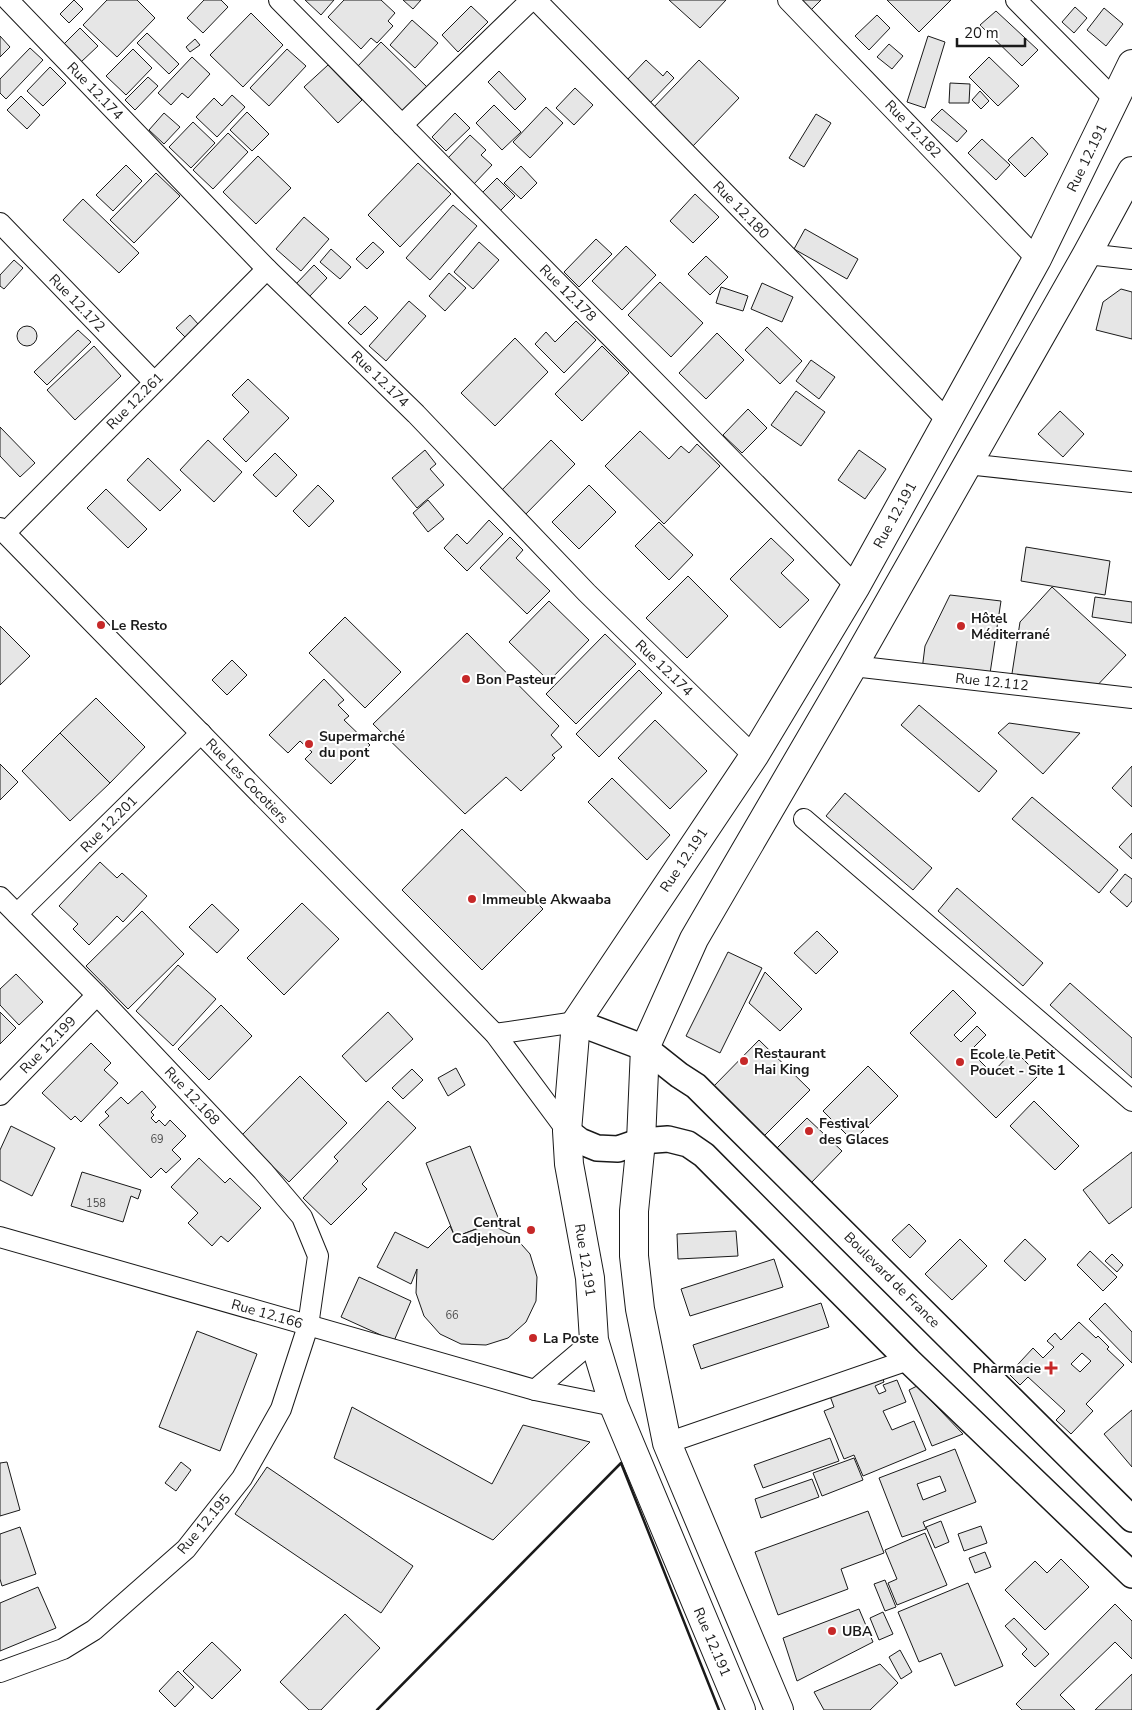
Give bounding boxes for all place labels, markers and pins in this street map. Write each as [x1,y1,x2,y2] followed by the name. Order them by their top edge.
[971,609,1050,644] place label: Hôtel Méditerrané
[111,616,167,635] place label: Le Resto
[95,619,107,631] marker: Le Resto
[955,620,967,632] marker: Hôtel Méditerrané
[476,670,556,689] place label: Bon Pasteur
[460,673,472,685] marker: Bon Pasteur
[319,727,406,762] place label: Supermarché du pont
[303,738,315,750] marker: Supermarché du pont
[482,890,611,909] place label: Immeuble Akwaaba
[466,893,478,905] marker: Immeuble Akwaaba
[754,1044,826,1079] place label: Restaurant Hai King
[970,1045,1065,1080] place label: Ecole le Petit Poucet - Site 1
[738,1055,750,1067] marker: Restaurant Hai King
[954,1056,966,1068] marker: Ecole le Petit Poucet - Site 1
[819,1114,889,1149] place label: Festival des Glaces
[803,1125,815,1137] marker: Festival des Glaces
[452,1213,522,1248] place label: Central Cadjehoun
[525,1224,537,1236] marker: Central Cadjehoun
[543,1329,599,1348] place label: La Poste
[527,1332,539,1344] marker: La Poste
[973,1359,1041,1378] place label: Pharmacie
[1045,1362,1057,1374] marker: Pharmacie
[842,1622,873,1641] place label: UBA
[826,1625,838,1637] marker: UBA

